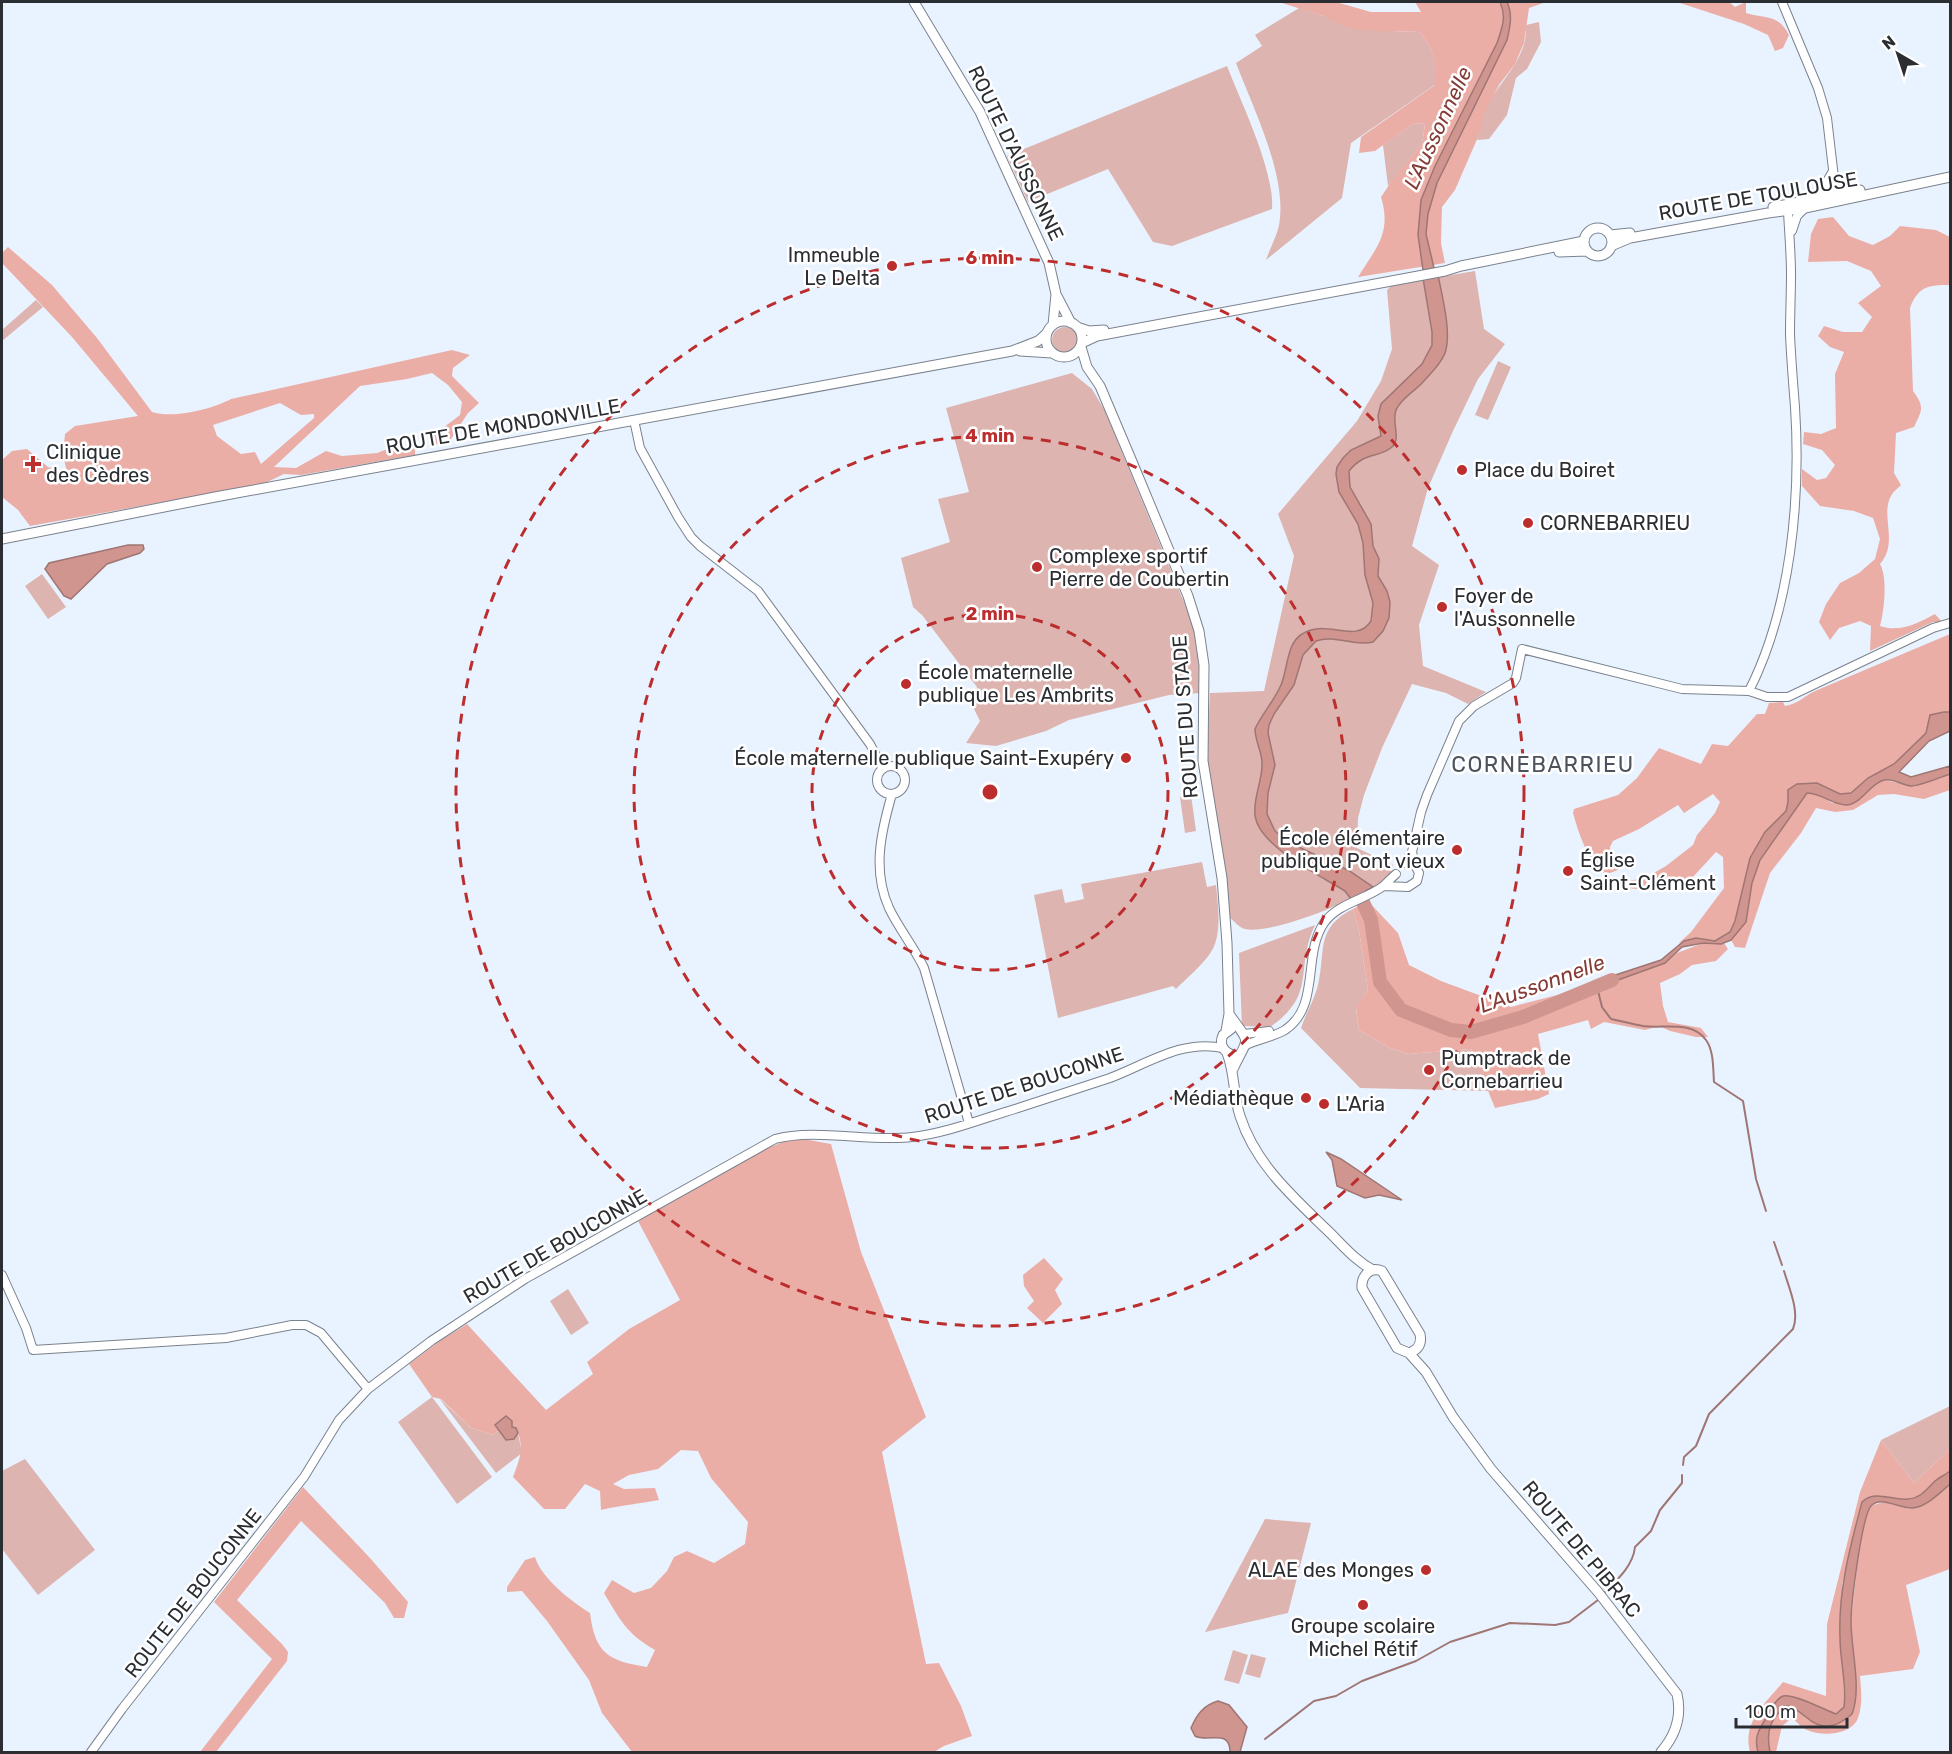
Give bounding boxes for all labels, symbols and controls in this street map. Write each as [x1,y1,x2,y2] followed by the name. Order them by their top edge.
[1868,24,1928,84] north arrow
[1878,32,1899,54] text: N
[963,62,1069,244] street label: ROUTE D'AUSSONNE
[1398,63,1477,193] water label: L'Aussonnelle
[1657,167,1859,225] street label: ROUTE DE TOULOUSE
[788,243,880,290] place label: Immeuble Le Delta
[966,247,1014,269] text: 6 min
[885,259,899,273] marker: Immeuble Le Delta
[384,394,622,458] street label: ROUTE DE MONDONVILLE
[965,425,1015,447] text: 4 min
[46,440,149,487] place label: Clinique des Cèdres
[24,455,42,473] marker: Clinique des Cèdres
[1474,458,1615,482] place label: Place du Boiret
[1455,463,1469,477] marker: Place du Boiret
[1540,511,1690,535] place label: CORNEBARRIEU
[1521,516,1535,530] marker: CORNEBARRIEU
[1049,544,1229,591] place label: Complexe sportif Pierre de Coubertin
[1030,560,1044,574] marker: Complexe sportif Pierre de Coubertin
[1454,584,1575,631] place label: Foyer de l'Aussonnelle
[1435,600,1449,614] marker: Foyer de l'Aussonnelle
[966,603,1014,625] text: 2 min
[1167,635,1203,799] street label: ROUTE DU STADE
[918,660,1114,707] place label: École maternelle publique Les Ambrits
[899,677,913,691] marker: École maternelle publique Les Ambrits
[734,746,1114,770] place label: École maternelle publique Saint-Exupéry
[1119,751,1133,765] marker: École maternelle publique Saint-Exupéry
[1451,751,1635,778] district label: CORNEBARRIEU
[980,782,1000,802] centre of rings
[1261,826,1445,873] place label: École élémentaire publique Pont vieux
[1450,843,1464,857] marker: École élémentaire publique Pont vieux
[1580,848,1716,895] place label: Église Saint-Clément
[1561,864,1575,878] marker: Église Saint-Clément
[1476,949,1608,1018] water label: L'Aussonnelle
[922,1041,1126,1129] street label: ROUTE DE BOUCONNE
[1441,1046,1571,1093] place label: Pumptrack de Cornebarrieu
[1422,1063,1436,1077] marker: Pumptrack de Cornebarrieu
[1173,1086,1294,1110] place label: Médiathèque
[1299,1091,1313,1105] marker: Médiathèque
[1336,1092,1385,1116] place label: L'Aria
[1317,1097,1331,1111] marker: L'Aria
[459,1184,651,1308] street label: ROUTE DE BOUCONNE
[1518,1476,1646,1622] street label: ROUTE DE PIBRAC
[120,1504,266,1682] street label: ROUTE DE BOUCONNE
[1248,1558,1414,1582] place label: ALAE des Monges
[1419,1563,1433,1577] marker: ALAE des Monges
[1356,1598,1370,1612] marker: Groupe scolaire Michel Rétif
[1291,1614,1435,1661] place label: Groupe scolaire Michel Rétif
[1736,1691,1847,1729] scale bar
[1745,1701,1796,1723] text: 100 m

